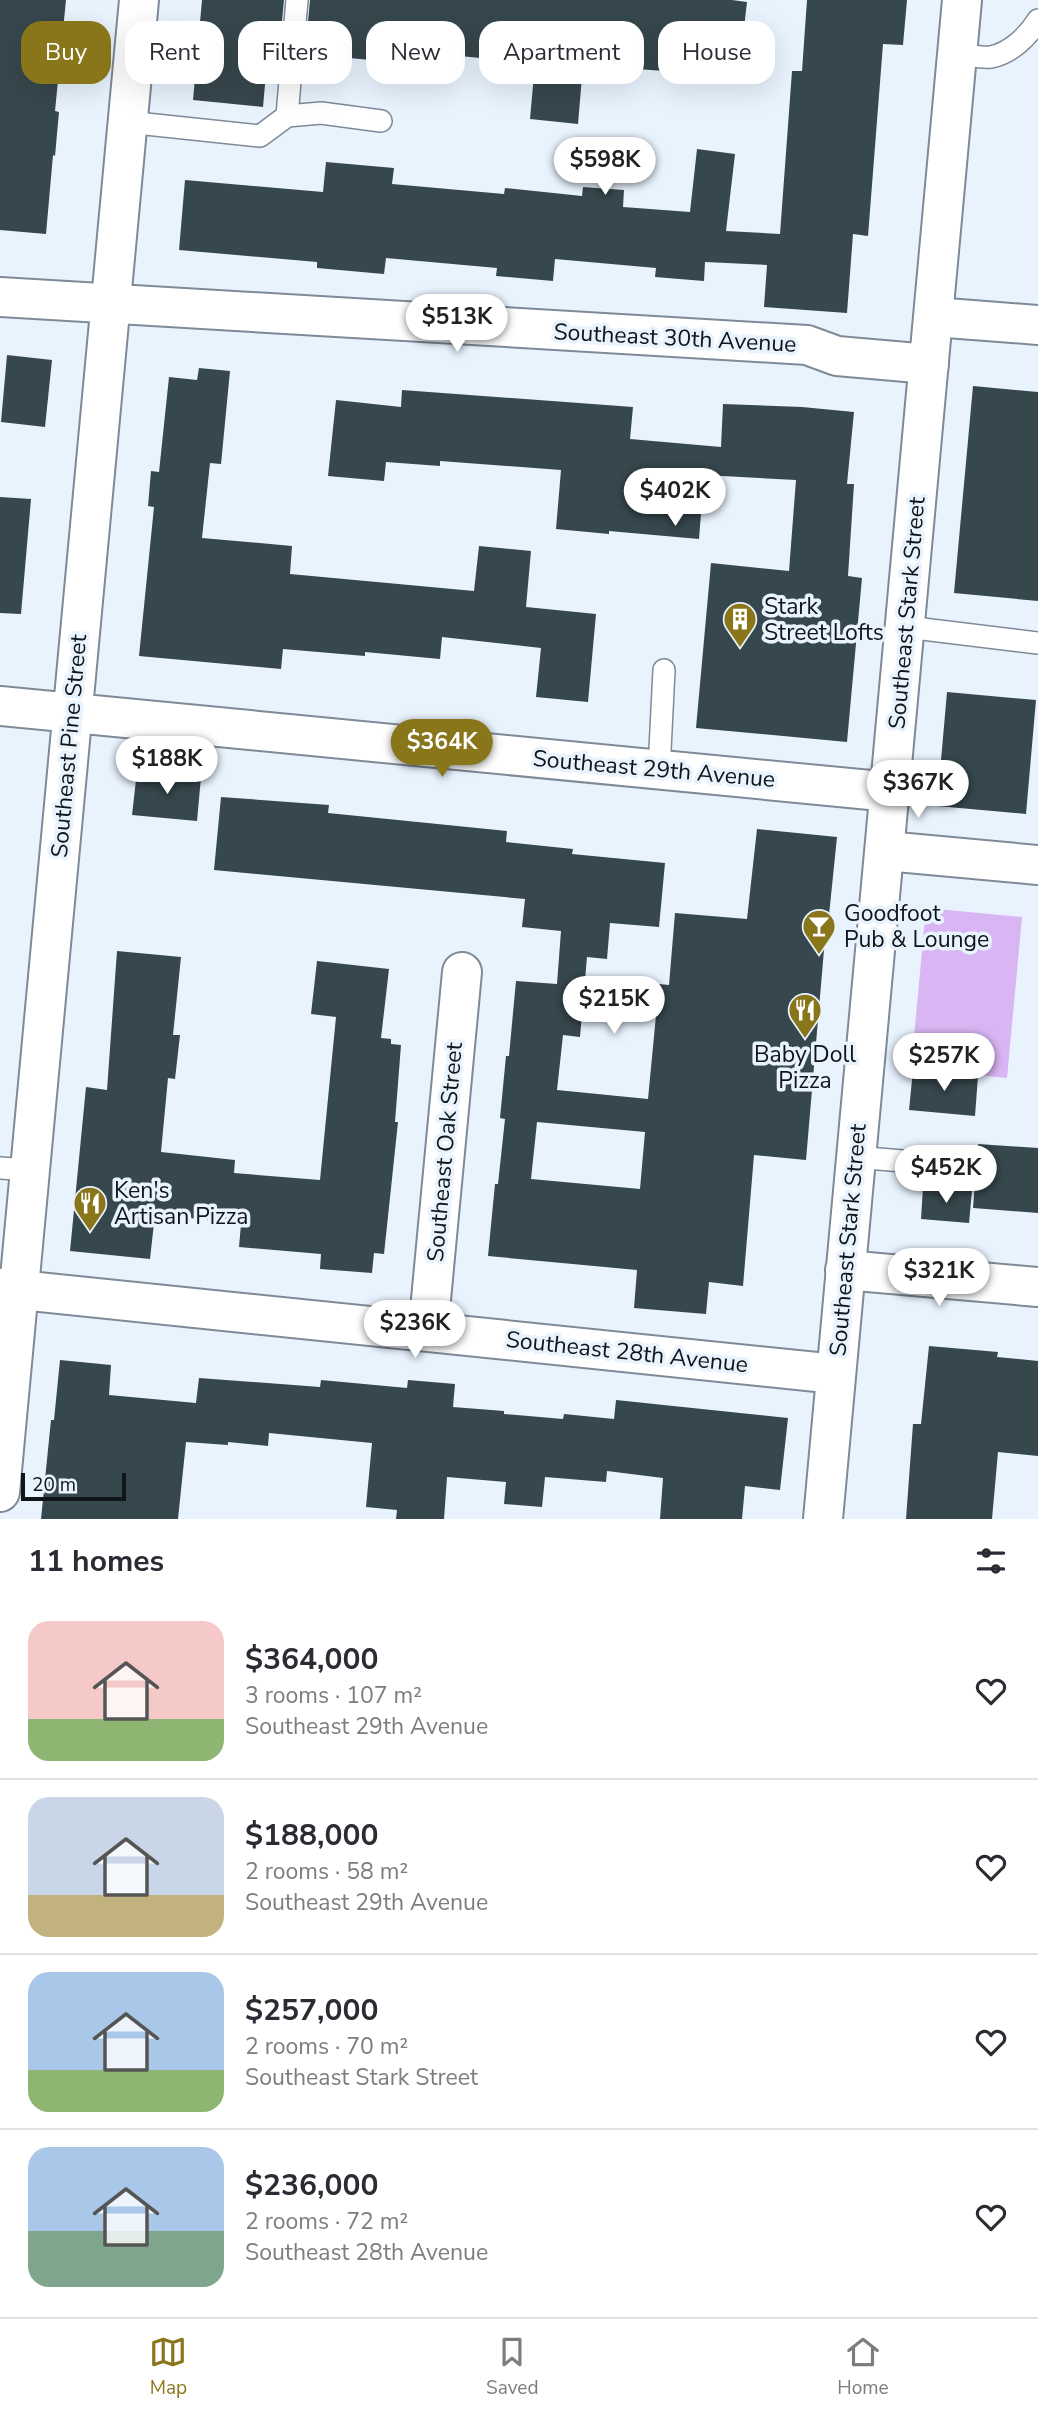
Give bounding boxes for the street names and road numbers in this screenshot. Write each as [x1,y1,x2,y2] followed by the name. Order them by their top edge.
[553,316,797,360] street label: Southeast 30th Avenue
[881,495,933,730] street label: Southeast Stark Street
[44,632,94,859] street label: Southeast Pine Street
[532,743,776,795] street label: Southeast 29th Avenue
[420,1040,470,1263] street label: Southeast Oak Street
[822,1122,874,1357] street label: Southeast Stark Street
[504,1324,750,1380] street label: Southeast 28th Avenue

